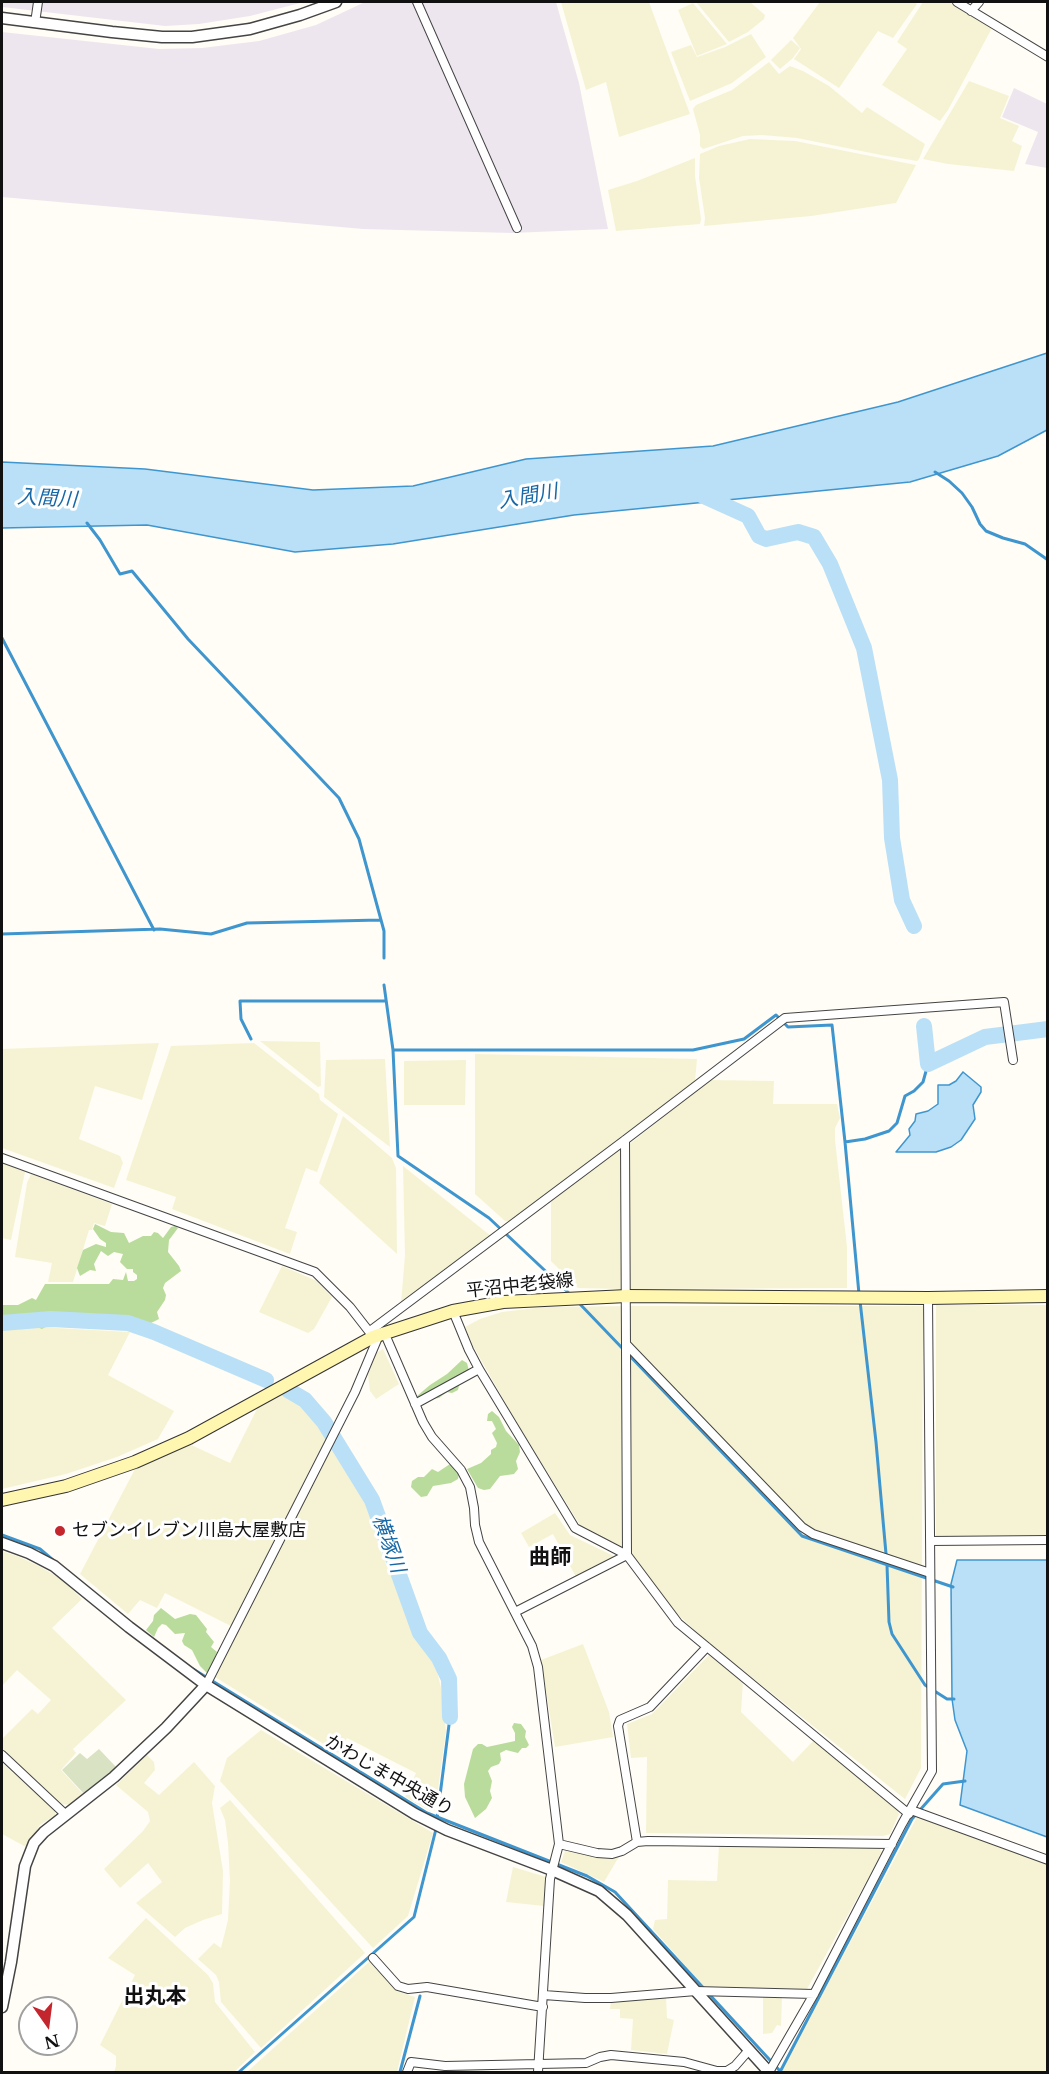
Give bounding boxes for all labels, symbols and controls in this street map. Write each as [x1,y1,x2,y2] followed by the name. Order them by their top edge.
[496,480,560,514] water label: 入間川
[16,485,78,513] water label: 入間川
[465,1270,575,1302] street label: 平沼中老袋線
[366,1512,410,1576] water label: 横塚川
[72,1520,306,1542] place label: セブンイレブン川島大屋敷店
[53,1524,67,1538] marker: セブンイレブン川島大屋敷店
[529,1545,571,1571] district label: 曲師
[321,1731,457,1821] street label: かわじま中央通り
[124,1984,186,2010] district label: 出丸本
[18,1996,78,2056] north arrow
[42,2030,62,2053] text: N

